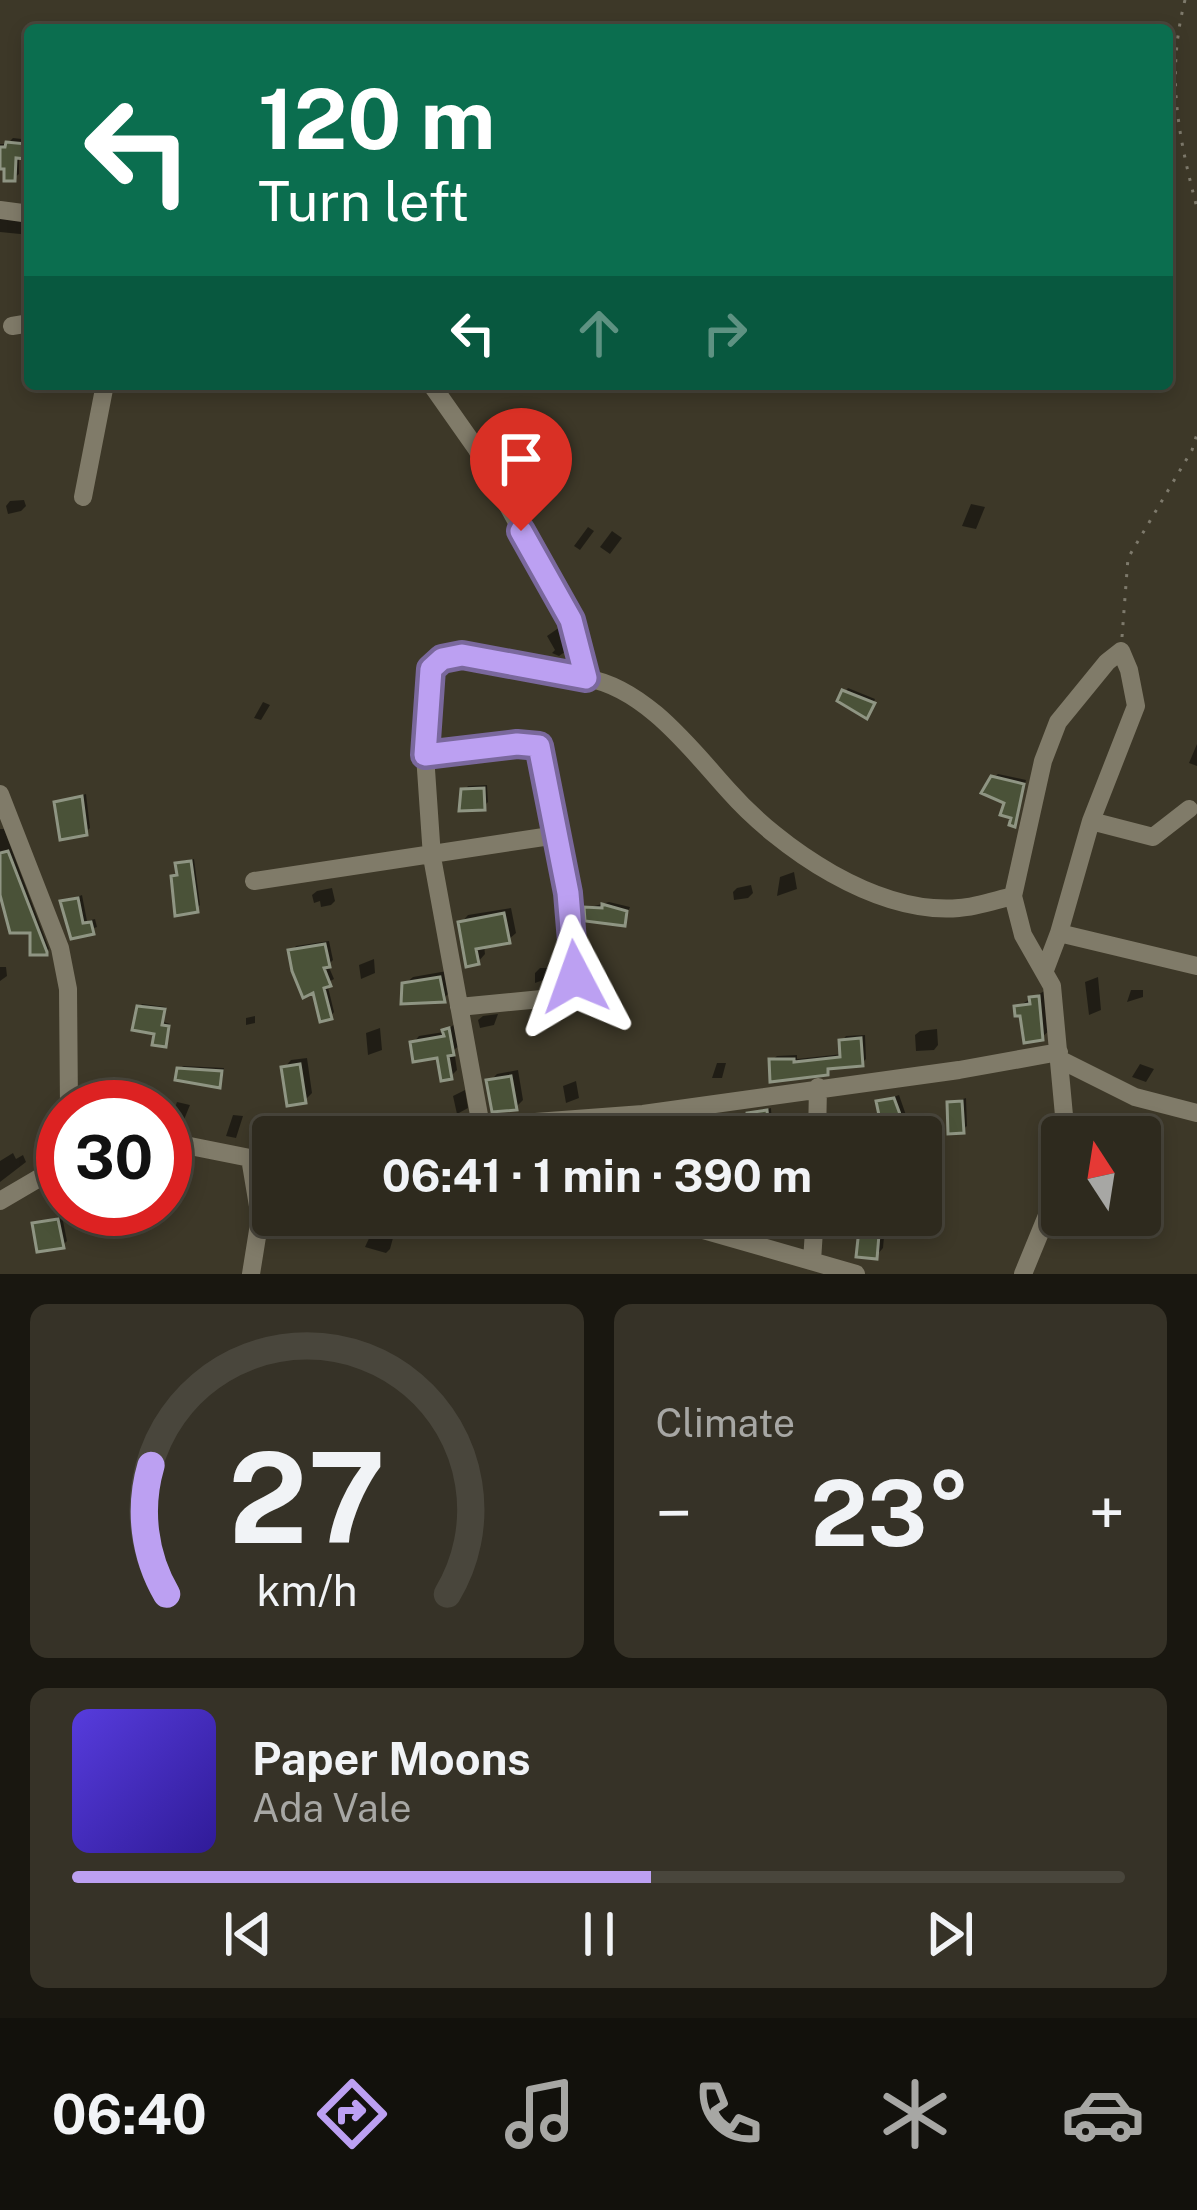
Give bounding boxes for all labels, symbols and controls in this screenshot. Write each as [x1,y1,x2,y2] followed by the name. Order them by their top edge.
[258,69,496,168] text: 120 m
[60,72,216,228] icon: left
[258,170,469,233] text: Turn left
[440,300,506,366] icon: left
[566,300,632,366] icon: ahead
[692,300,758,366] icon: right
[470,408,572,531] pin
[488,426,554,492] icon: arrive
[512,914,638,1040] position arrow
[36,1080,192,1236] speed limit sign: 30
[1041,1116,1161,1236] north arrow
[1041,1116,1161,1236] map controls
[382,1149,812,1202] text: 06:41 · 1 min · 390 m
[656,1400,795,1446] text: Climate
[228,1424,385,1571] text: 27
[810,1460,970,1566] text: 23°
[656,1474,692,1552] text: −
[1088,1474,1125,1552] text: +
[256,1565,357,1616] text: km/h
[252,1732,531,1785] text: Paper Moons
[252,1785,412,1831] text: Ada Vale
[215,1901,281,1967] icon: previous
[566,1901,632,1967] icon: pause
[917,1901,983,1967] icon: next
[310,2072,394,2156] icon: directions
[498,2072,582,2156] icon: music
[686,2072,770,2156] icon: phone
[873,2072,957,2156] icon: climate
[1061,2072,1145,2156] icon: car
[52,2083,207,2146] text: 06:40

